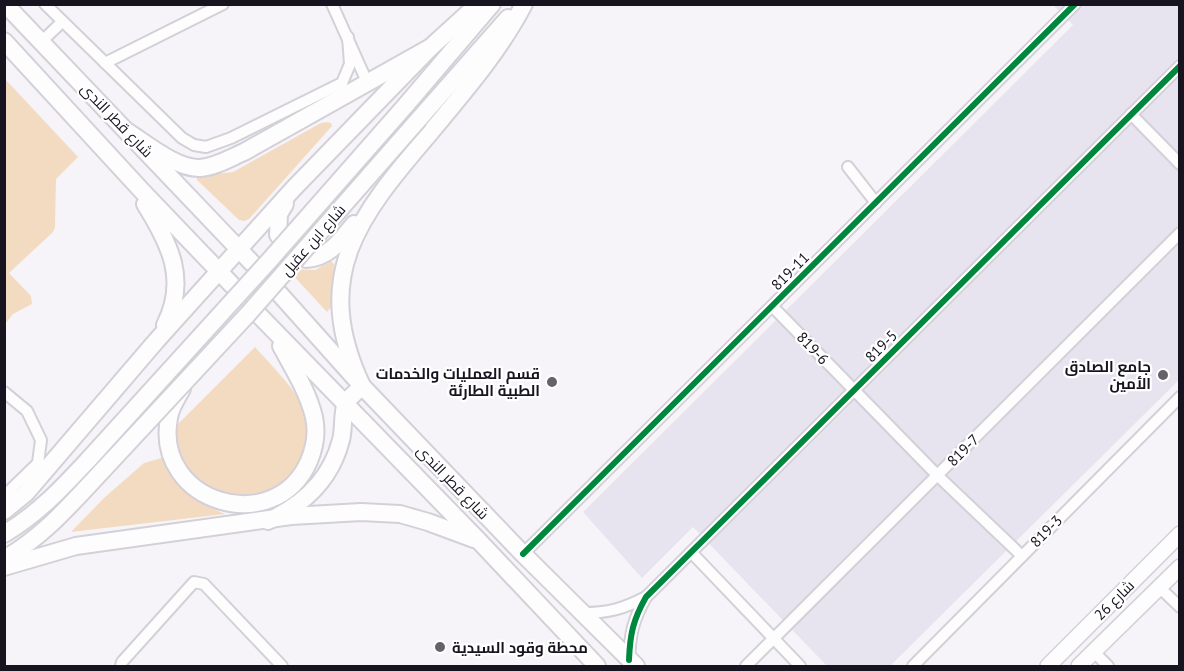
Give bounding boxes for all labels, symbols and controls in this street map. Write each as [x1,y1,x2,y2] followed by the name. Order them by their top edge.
[75,79,157,163] street label: شارع قطر الندى
[277,200,351,281] street label: شارع ابن عقيل
[767,248,813,294] street label: 819-11
[861,326,901,366] street label: 819-5
[793,328,833,368] street label: 819-6
[1065,357,1151,393] place label: جامع الصادق الأمين
[376,364,540,400] place label: قسم العمليات والخدمات الطبية الطارئة
[1156,368,1170,382] marker: جامع الصادق الأمين
[545,375,559,389] marker: قسم العمليات والخدمات الطبية الطارئة
[943,430,983,470] street label: 819-7
[411,441,493,525] street label: شارع قطر الندى
[1026,511,1066,551] street label: 819-3
[1090,576,1140,626] street label: شارع 26
[452,638,588,657] place label: محطة وقود السيدية
[433,640,447,654] marker: محطة وقود السيدية

